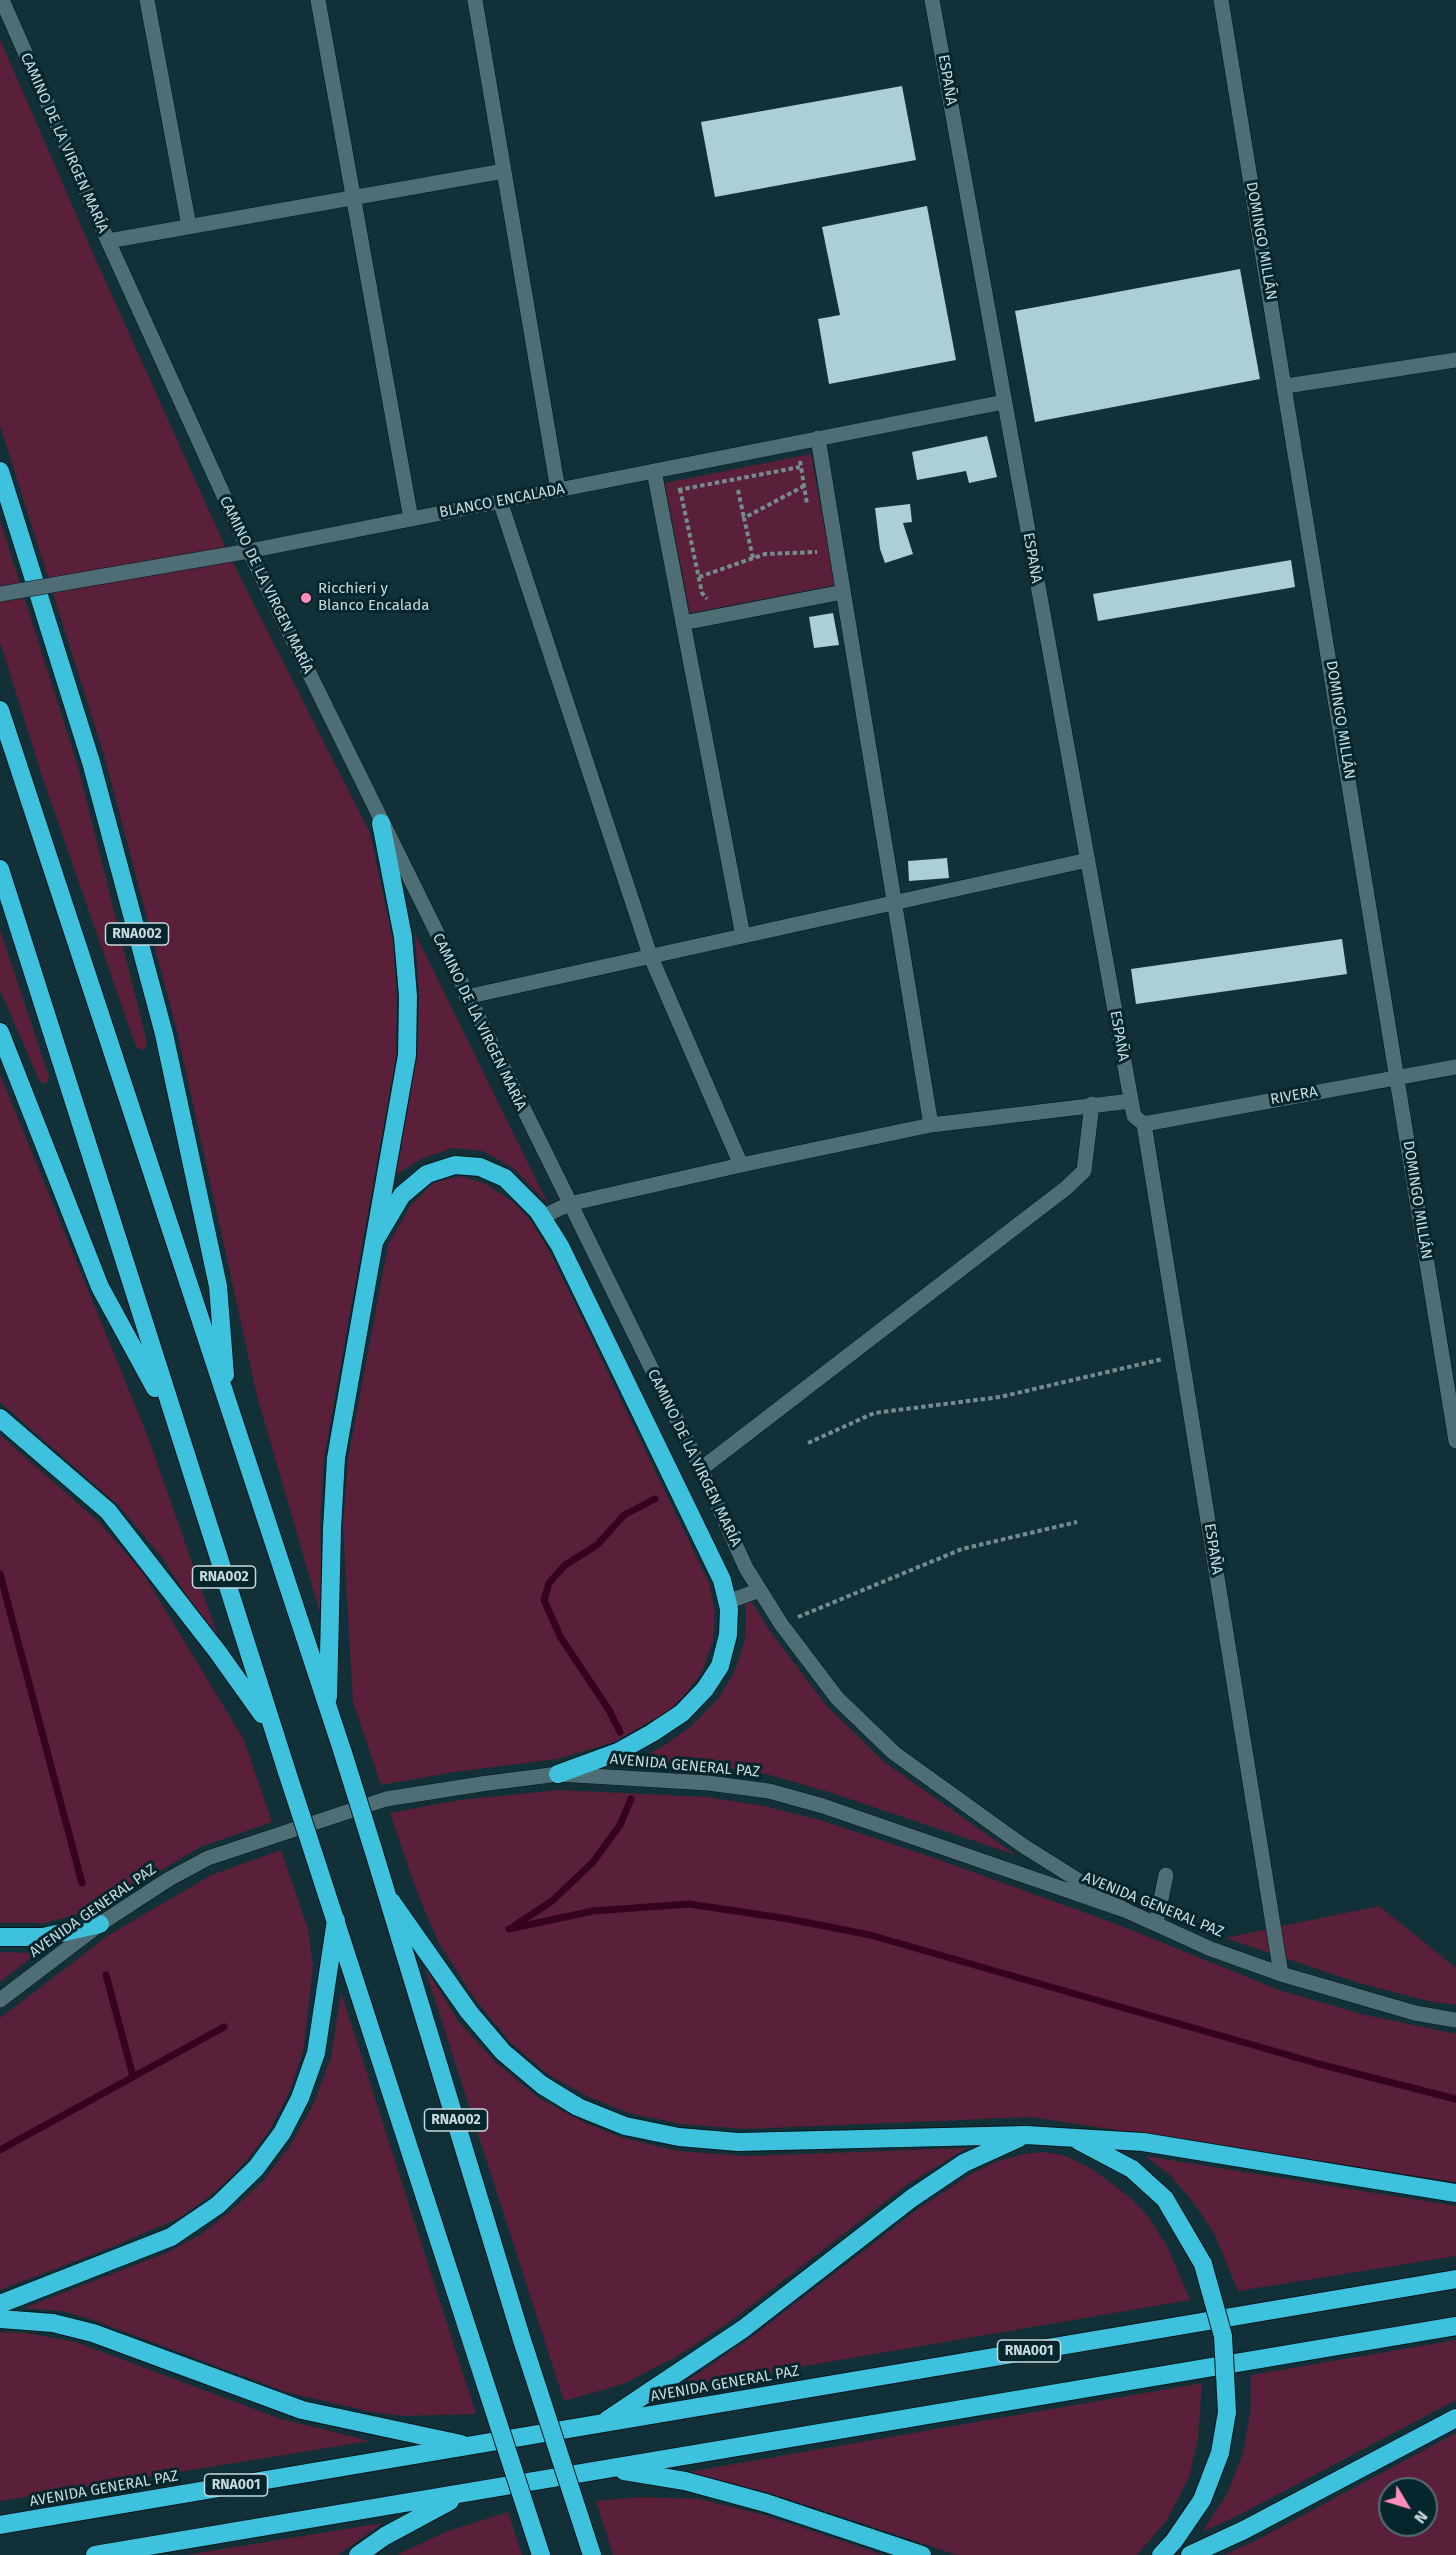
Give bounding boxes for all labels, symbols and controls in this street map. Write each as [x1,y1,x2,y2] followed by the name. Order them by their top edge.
[16,50,112,236] street label: CAMINO DE LA VIRGEN MARÍA
[934,53,960,107] street label: ESPAÑA
[1242,180,1280,302] street label: DOMINGO MILLÁN
[438,480,566,522] street label: BLANCO ENCALADA
[215,493,317,677] street label: CAMINO DE LA VIRGEN MARÍA
[1019,531,1045,585] street label: ESPAÑA
[318,580,429,615] place label: Ricchieri y Blanco Encalada
[299,591,313,605] marker: Ricchieri y Blanco Encalada
[1322,659,1358,781] street label: DOMINGO MILLÁN
[106,923,168,945] road number: RNA002
[428,930,530,1114] street label: CAMINO DE LA VIRGEN MARÍA
[1106,1009,1132,1063] street label: ESPAÑA
[1269,1083,1319,1109] street label: RIVERA
[1399,1139,1435,1261] street label: DOMINGO MILLÁN
[643,1366,745,1550] street label: CAMINO DE LA VIRGEN MARÍA
[1200,1522,1226,1576] street label: ESPAÑA
[192,1566,256,1588] road number: RNA002
[609,1750,761,1782] street label: AVENIDA GENERAL PAZ
[26,1860,160,1962] street label: AVENIDA GENERAL PAZ
[1080,1868,1226,1942] street label: AVENIDA GENERAL PAZ
[424,2109,488,2131] road number: RNA002
[998,2340,1060,2362] road number: RNA001
[649,2362,801,2406] street label: AVENIDA GENERAL PAZ
[28,2467,180,2511] street label: AVENIDA GENERAL PAZ
[204,2474,268,2496] road number: RNA001
[1378,2477,1438,2537] north arrow
[1410,2507,1432,2527] text: N

